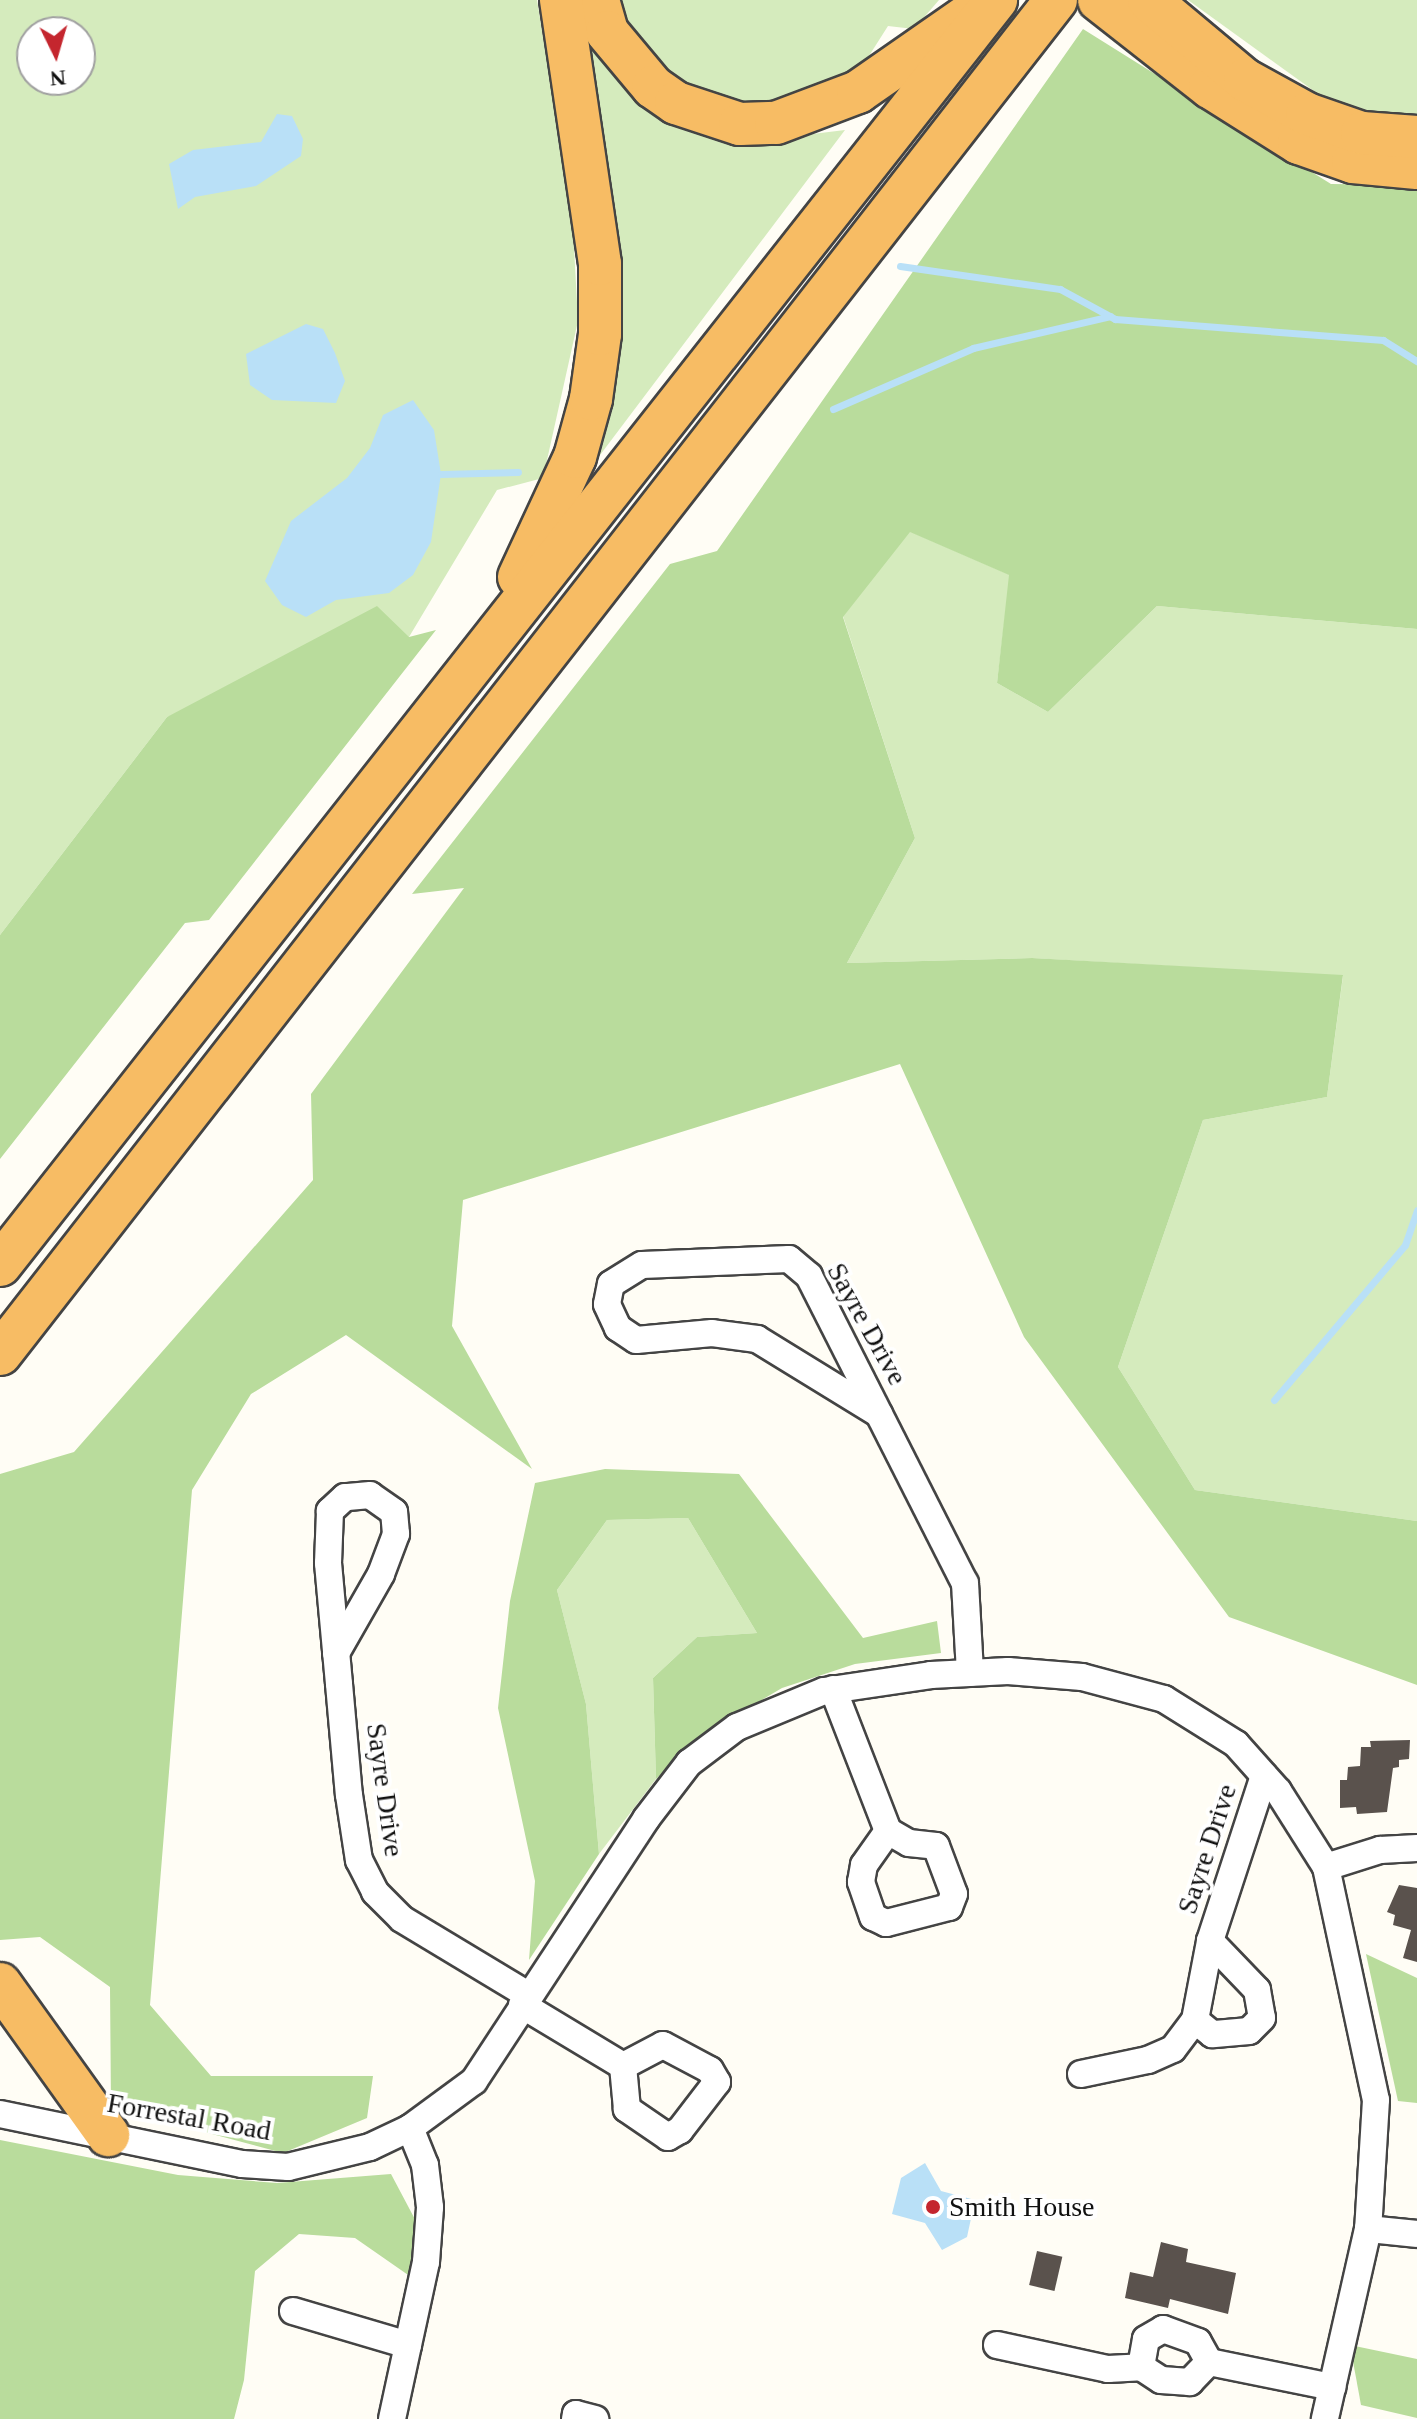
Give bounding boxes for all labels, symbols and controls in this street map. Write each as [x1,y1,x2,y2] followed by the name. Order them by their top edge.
[16,16,96,96] north arrow
[49,65,67,92] text: N
[820,1257,914,1391] street label: Sayre Drive
[359,1721,411,1859] street label: Sayre Drive
[1170,1780,1244,1918] street label: Sayre Drive
[105,2086,273,2148] street label: Forrestal Road
[949,2190,1094,2224] place label: Smith House
[924,2198,942,2216] marker: Smith House

